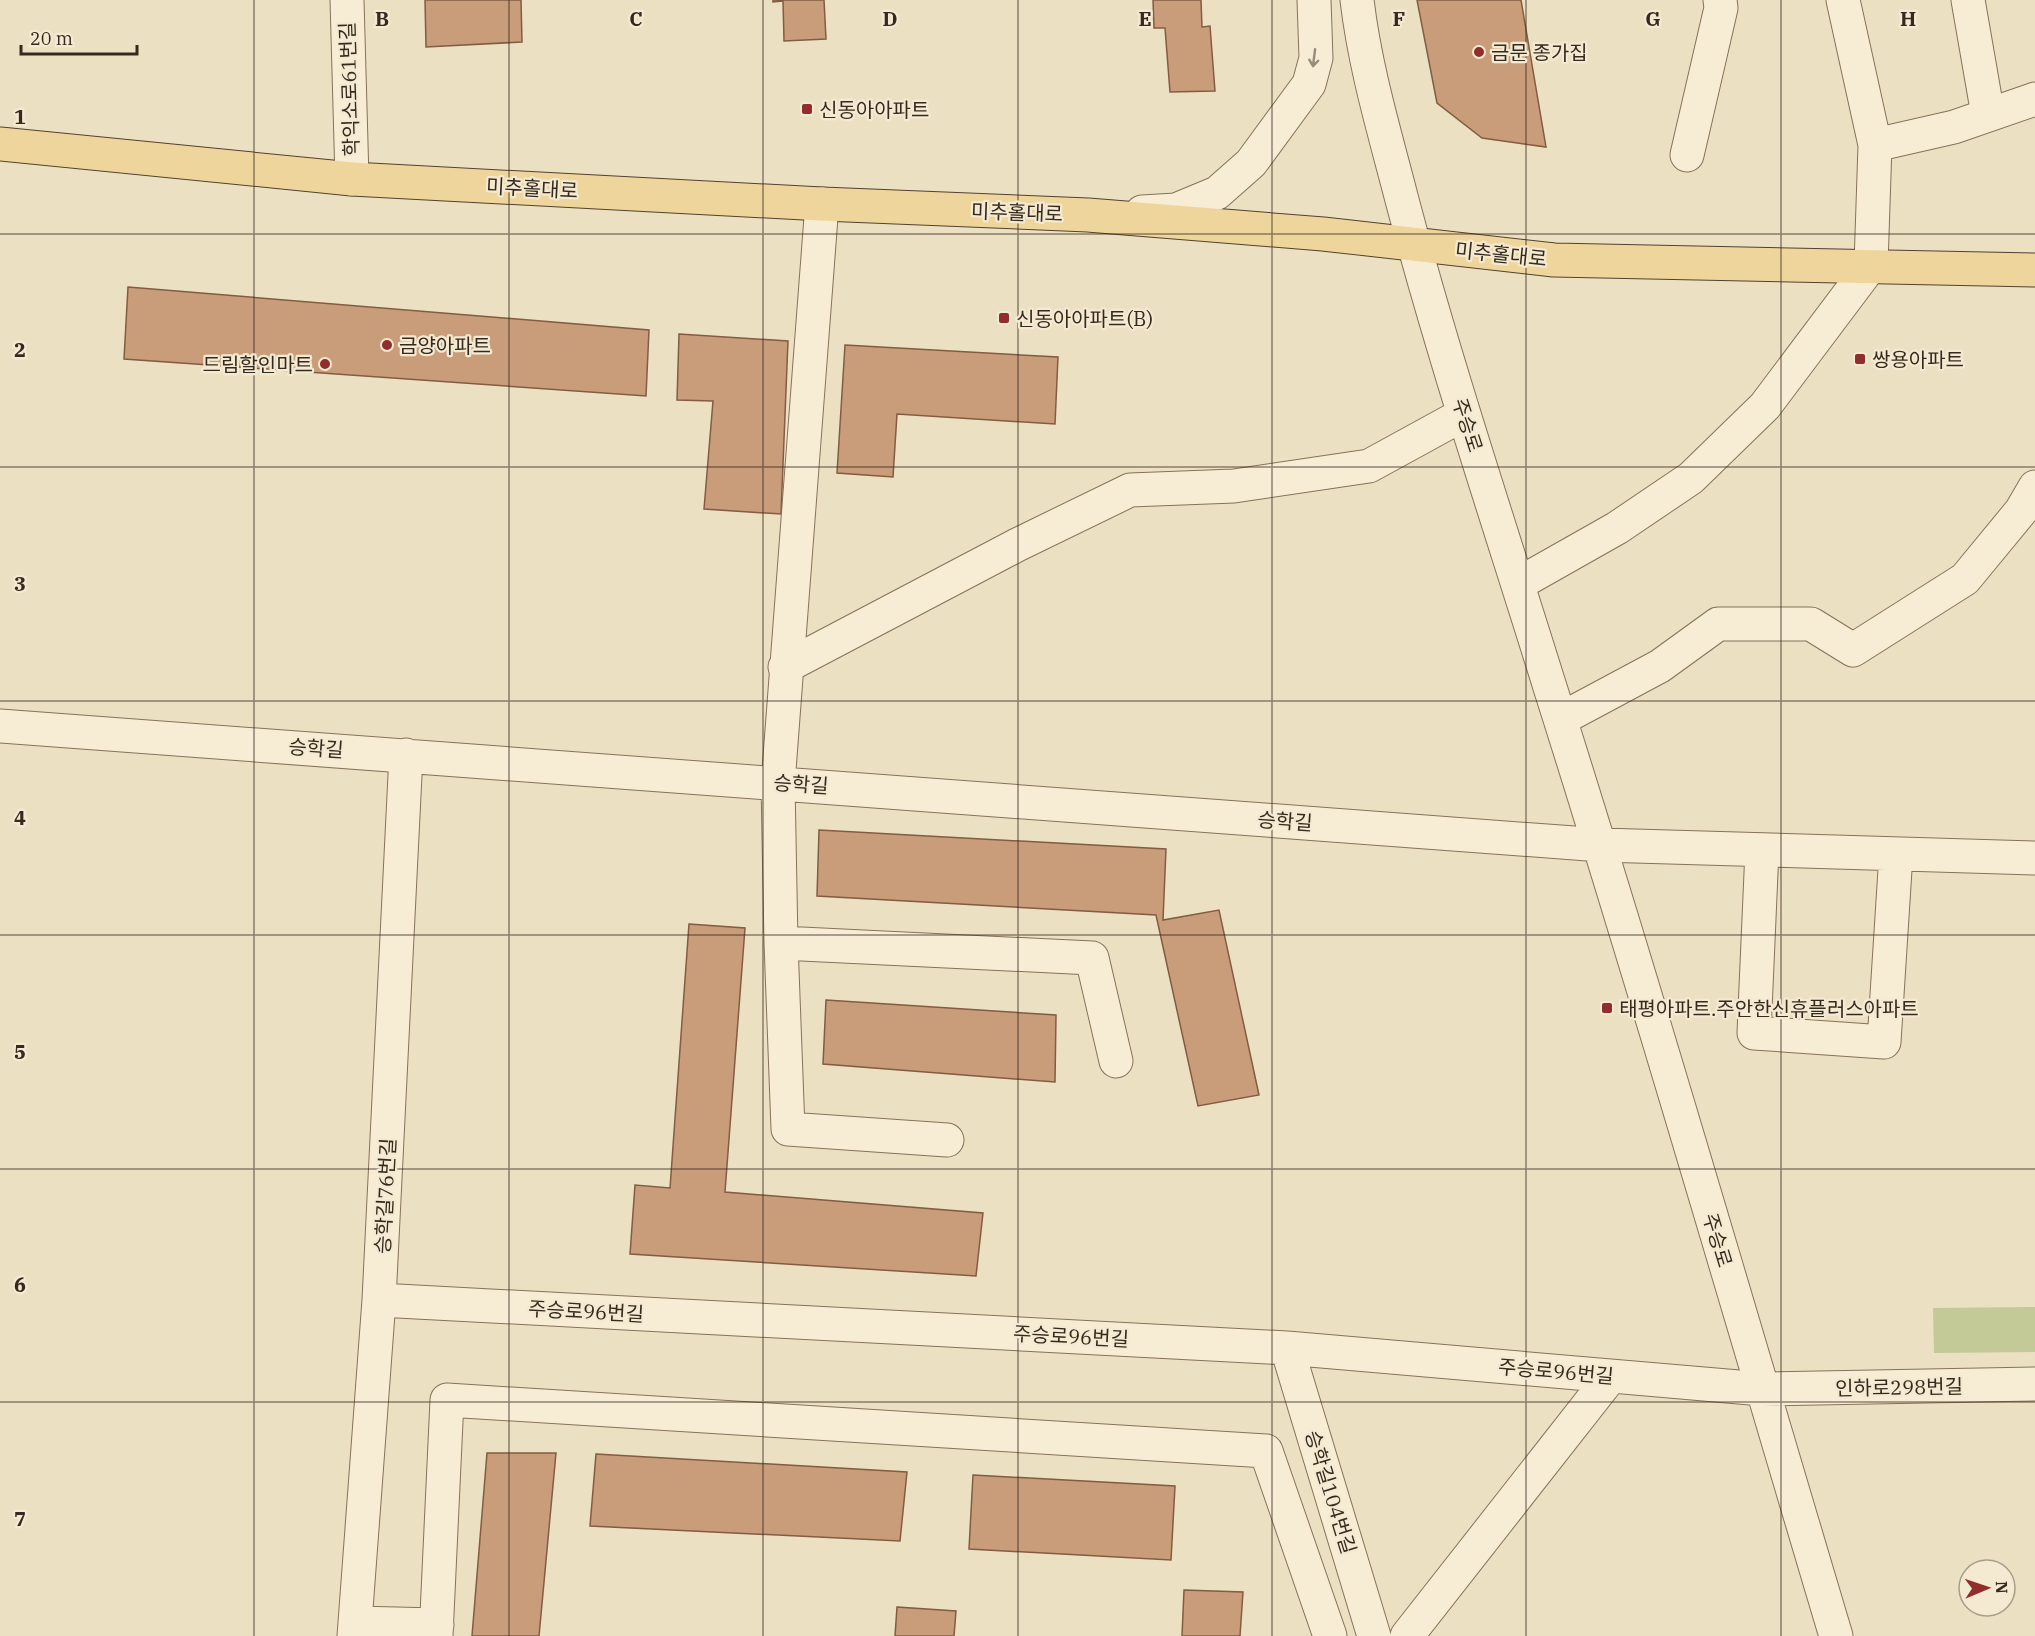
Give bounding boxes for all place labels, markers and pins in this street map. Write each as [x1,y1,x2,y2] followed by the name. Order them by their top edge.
[1491,39,1588,66] place label: 금문 종가집
[1472,45,1486,59] marker: 금문 종가집
[819,96,929,123] place label: 신동아아파트
[800,102,814,116] marker: 신동아아파트
[1016,305,1153,332] place label: 신동아아파트(B)
[997,311,1011,325] marker: 신동아아파트(B)
[399,332,491,359] place label: 금양아파트
[380,338,394,352] marker: 금양아파트
[1872,346,1964,373] place label: 쌍용아파트
[203,351,313,378] place label: 드림할인마트
[1853,352,1867,366] marker: 쌍용아파트
[318,357,332,371] marker: 드림할인마트
[1619,995,1919,1022] place label: 태평아파트.주안한신휴플러스아파트
[1600,1001,1614,1015] marker: 태평아파트.주안한신휴플러스아파트

